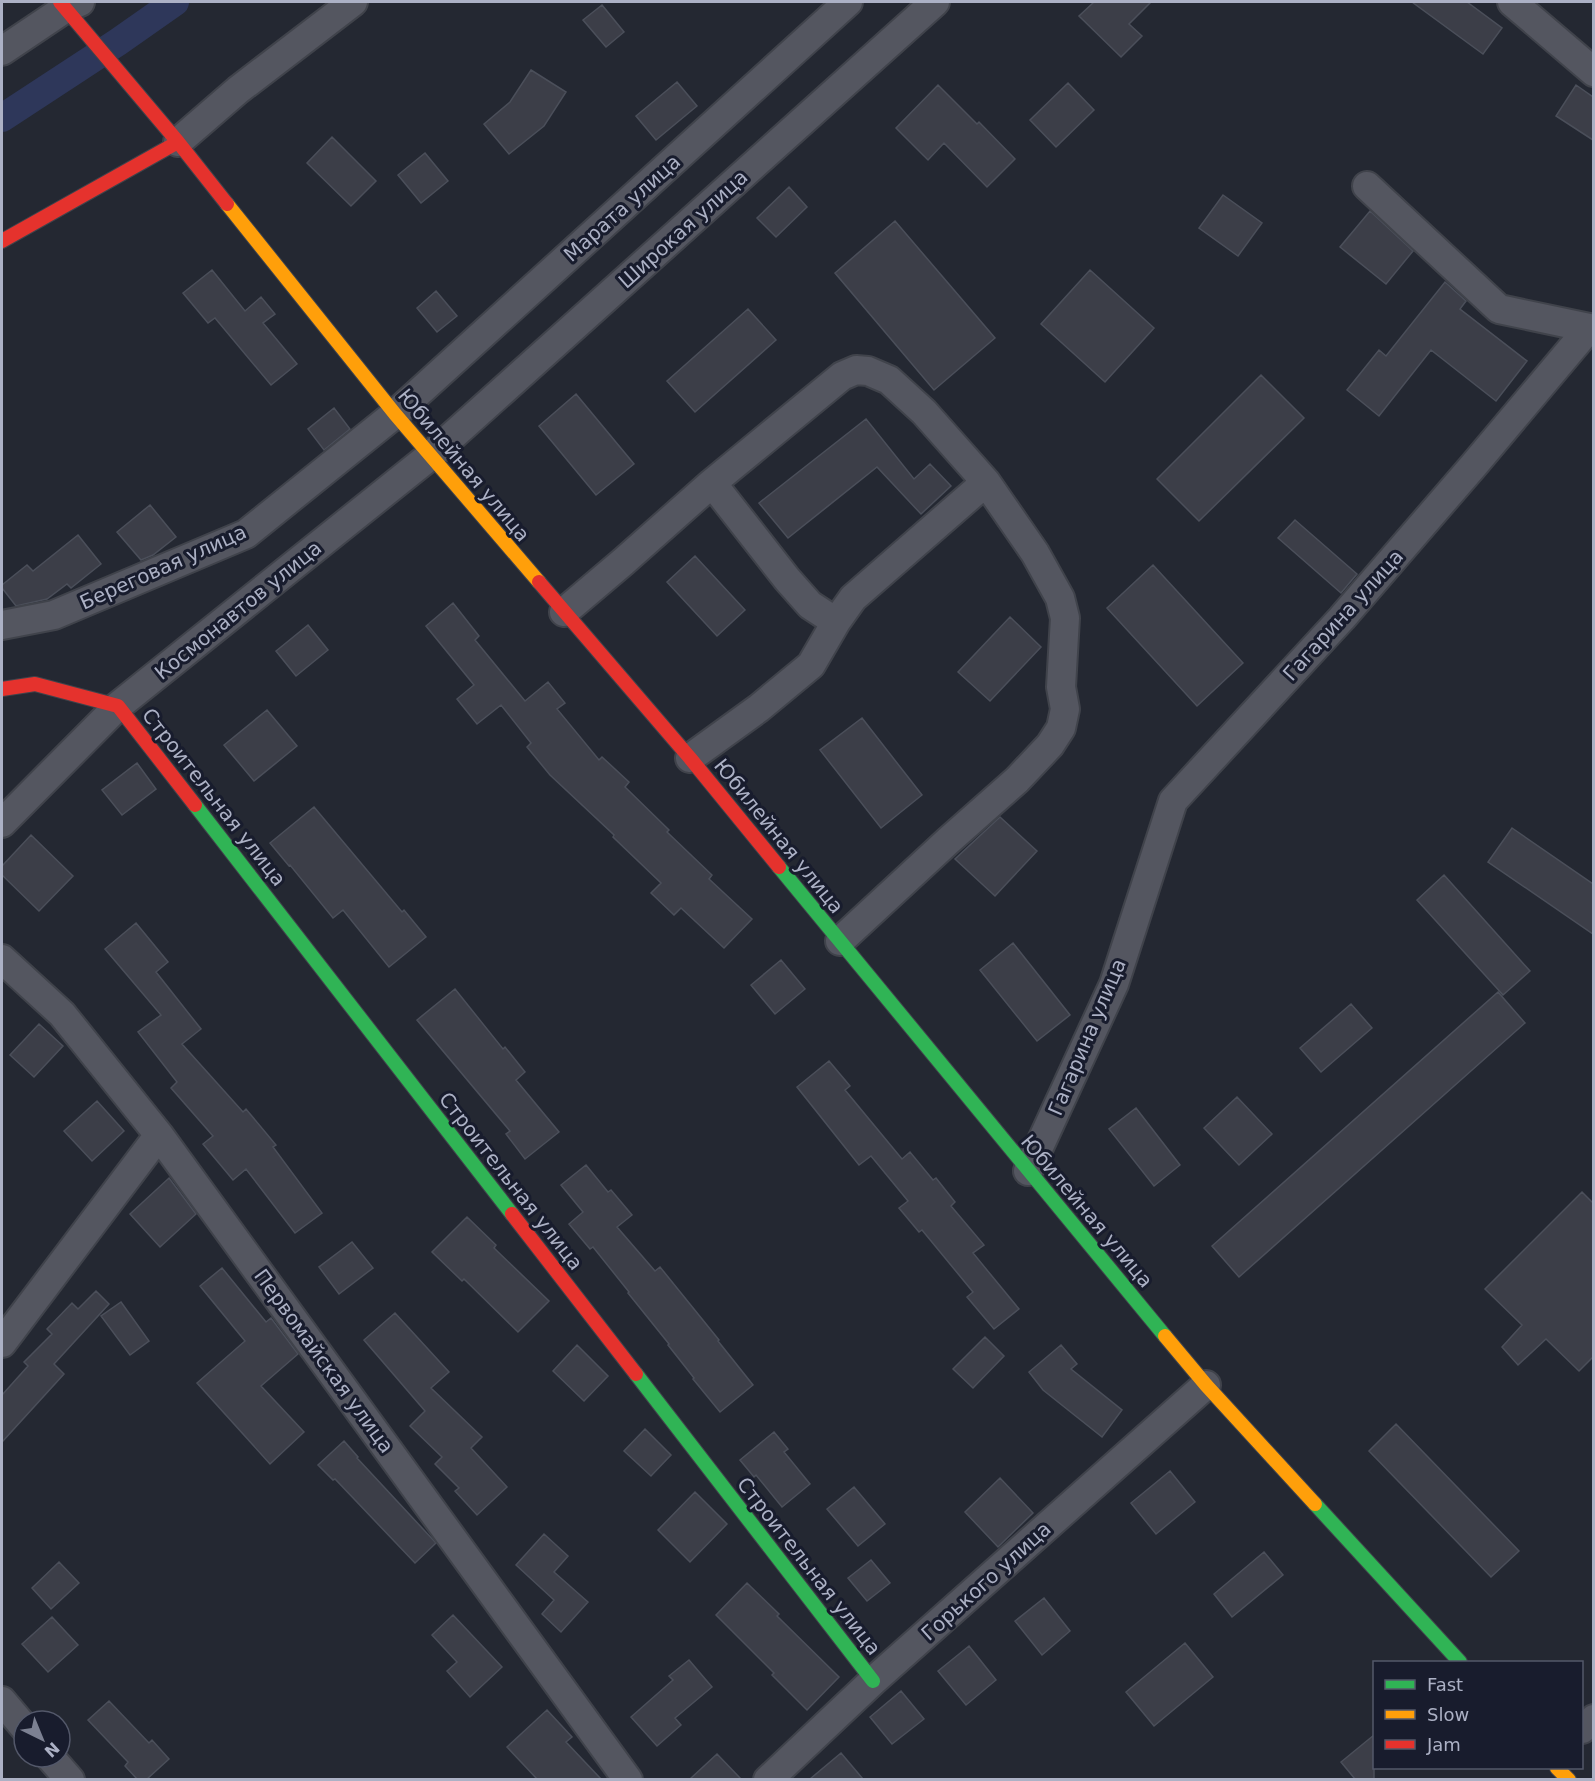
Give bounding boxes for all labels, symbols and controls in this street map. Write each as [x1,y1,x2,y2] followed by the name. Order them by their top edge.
[559,149,685,267] street label: Марата улица
[613,165,753,293] street label: Широкая улица
[393,384,535,546] street label: Юбилейная улица
[76,519,250,615] street label: Береговая улица
[150,535,326,685] street label: Космонавтов улица
[1278,545,1408,685] street label: Гагарина улица
[137,703,291,891] street label: Строительная улица
[709,754,849,918] street label: Юбилейная улица
[1043,955,1131,1119] street label: Гагарина улица
[434,1087,588,1275] street label: Строительная улица
[1016,1130,1158,1292] street label: Юбилейная улица
[249,1264,399,1458] street label: Первомайская улица
[732,1472,886,1660] street label: Строительная улица
[916,1517,1056,1645] street label: Горького улица
[1373,1661,1583,1769] legend
[1427,1674,1463,1695] text: Fast
[1427,1704,1469,1725] text: Slow
[12,1709,72,1769] north arrow
[1426,1734,1461,1755] text: Jam
[41,1738,63,1761] text: N

